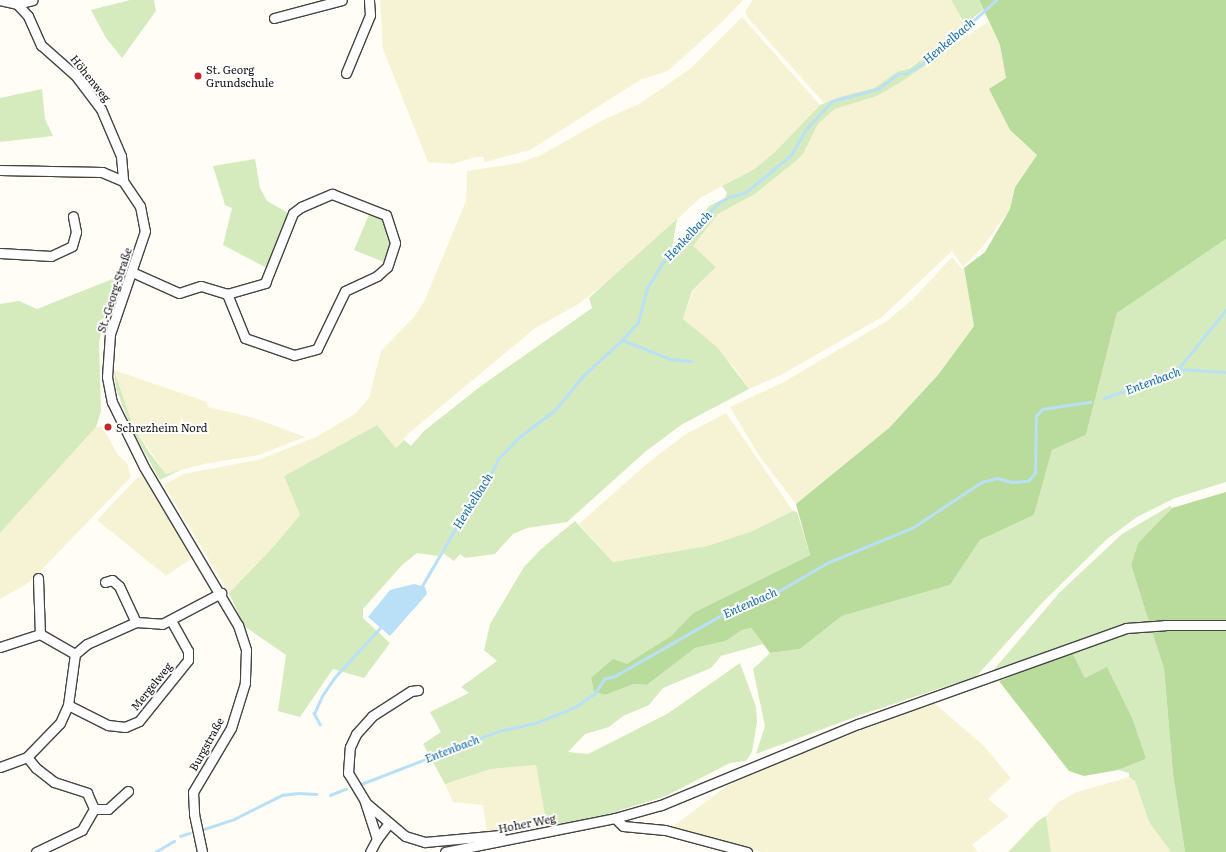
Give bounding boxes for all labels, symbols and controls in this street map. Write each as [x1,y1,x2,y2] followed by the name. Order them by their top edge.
[920,15,978,67] water label: Henkelbach
[68,52,114,104] street label: Höhenweg
[206,63,274,89] place label: St. Georg Grundschule
[193,71,203,81] marker: St. Georg Grundschule
[661,208,715,264] water label: Henkelbach
[94,246,134,334] street label: St.-Georg-Straße
[1124,364,1182,398] water label: Entenbach
[116,420,208,434] place label: Schrezheim Nord
[103,422,113,432] marker: Schrezheim Nord
[450,470,496,532] water label: Henkelbach
[721,585,779,621] water label: Entenbach
[128,659,174,713] street label: Mergelweg
[186,715,226,773] street label: Burgstraße
[423,732,481,766] water label: Entenbach
[497,811,557,835] street label: Hoher Weg

